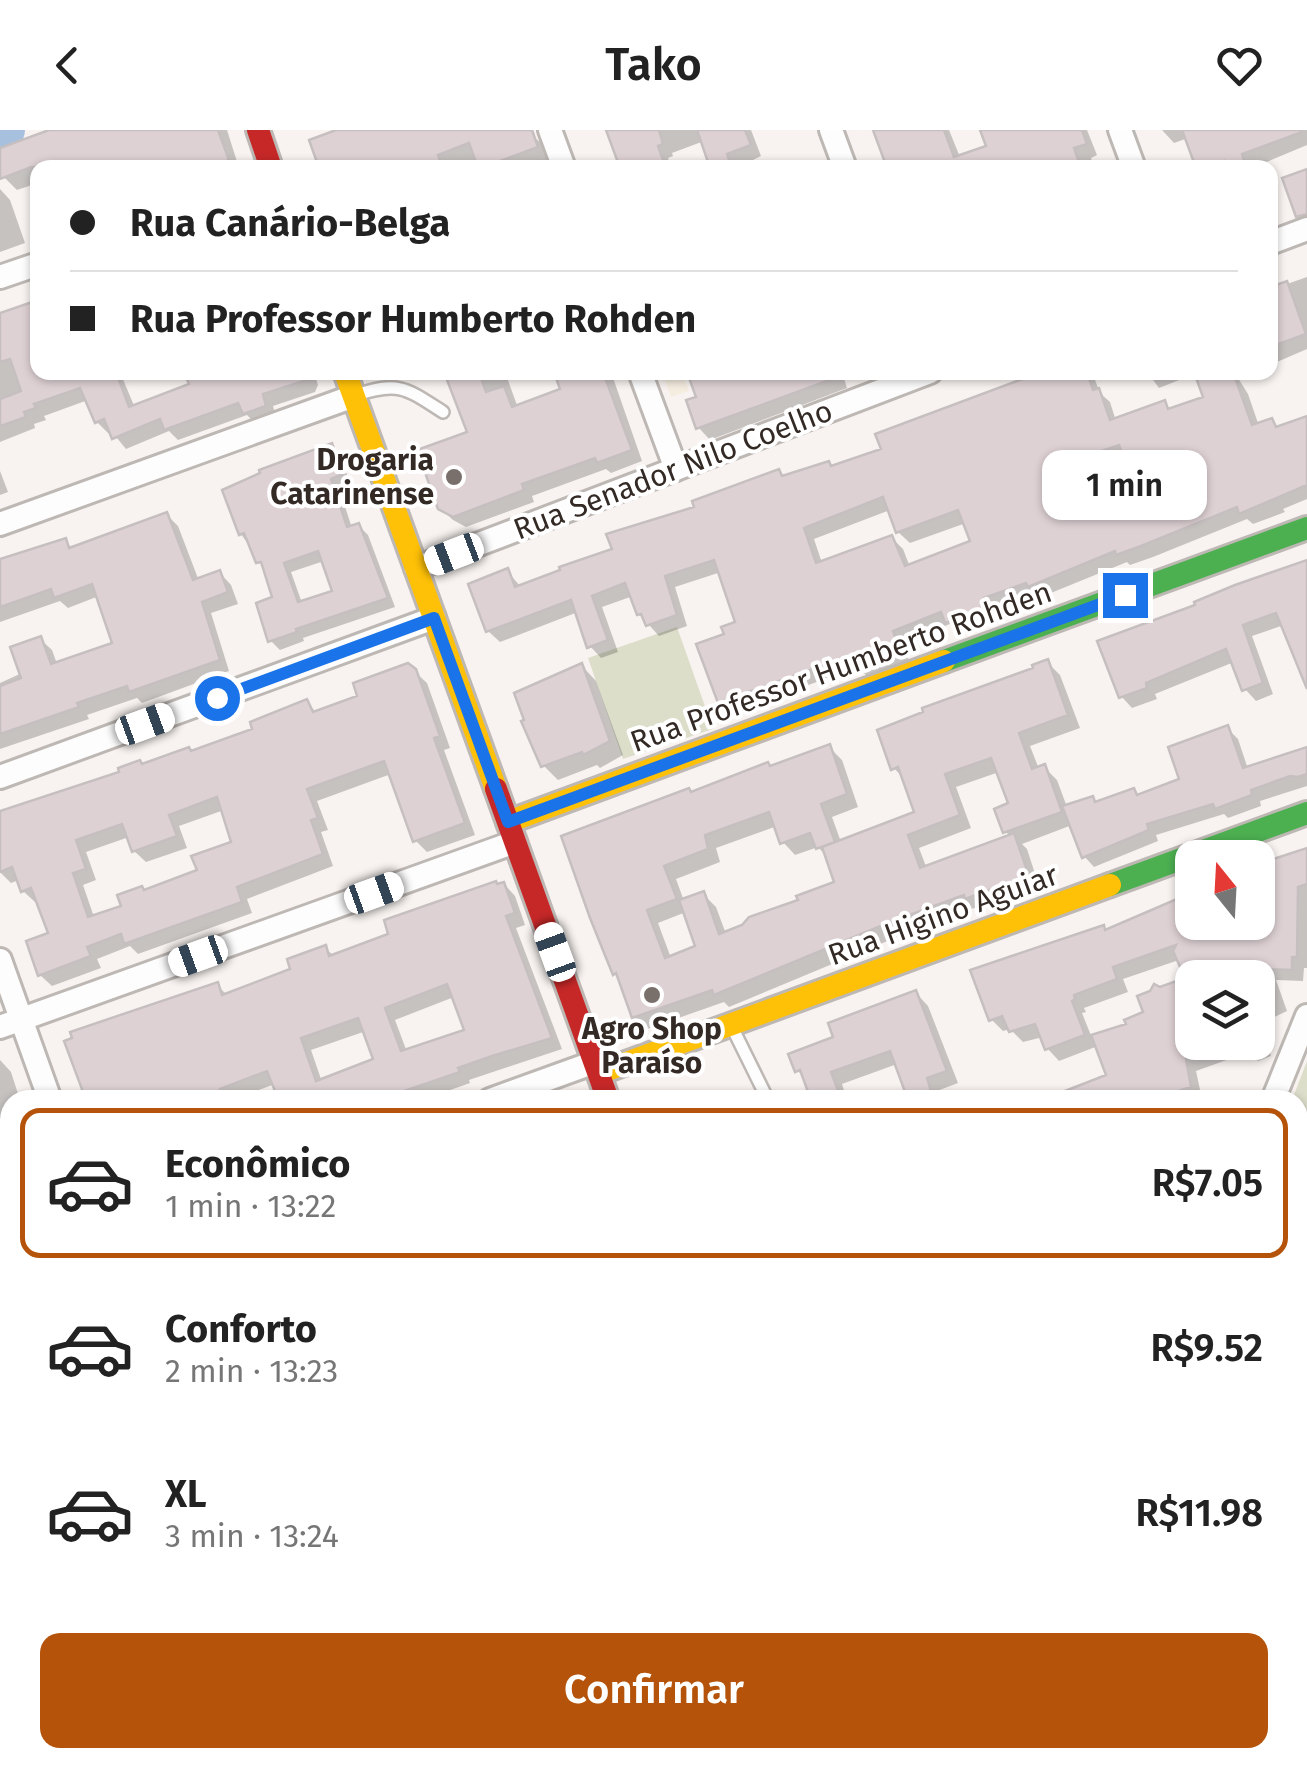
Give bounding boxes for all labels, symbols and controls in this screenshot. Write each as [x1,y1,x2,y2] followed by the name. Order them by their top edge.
[40,38,95,93] icon: back
[605,38,702,92] text: Tako
[1212,38,1267,93] icon: heart
[130,200,450,246] text: Rua Canário-Belga
[130,296,696,342] text: Rua Professor Humberto Rohden
[509,393,837,547] street label: Rua Senador Nilo Coelho
[270,442,434,512] place label: Drogaria Catarinense
[1042,450,1208,520] callout: 1 min
[443,466,465,488] marker: Drogaria Catarinense
[1086,466,1163,504] text: 1 min
[421,529,487,579] car
[1103,573,1148,618] route end
[625,574,1057,760] street label: Rua Professor Humberto Rohden
[195,676,240,721] route start
[112,700,178,748] car
[1175,840,1275,940] north arrow
[1175,840,1275,1060] map controls
[823,857,1063,973] street label: Rua Higino Aguiar
[341,869,407,917] car
[531,919,579,985] car
[165,932,231,980] car
[1175,960,1275,1060] button: layers
[641,984,663,1006] marker: Agro Shop Paraíso
[581,1011,722,1081] place label: Agro Shop Paraíso
[45,1138,135,1228] icon: car
[165,1141,350,1187] text: Econômico
[1152,1160,1263,1206] text: R$7.05
[165,1187,336,1225] text: 1 min · 13:22
[45,1303,135,1393] icon: car
[165,1306,317,1352] text: Conforto
[1150,1325,1263,1371] text: R$9.52
[165,1352,338,1390] text: 2 min · 13:23
[45,1468,135,1558] icon: car
[165,1471,207,1517] text: XL
[1136,1490,1263,1536] text: R$11.98
[165,1517,339,1555] text: 3 min · 13:24
[40,1633,1268,1748] button: Confirmar

